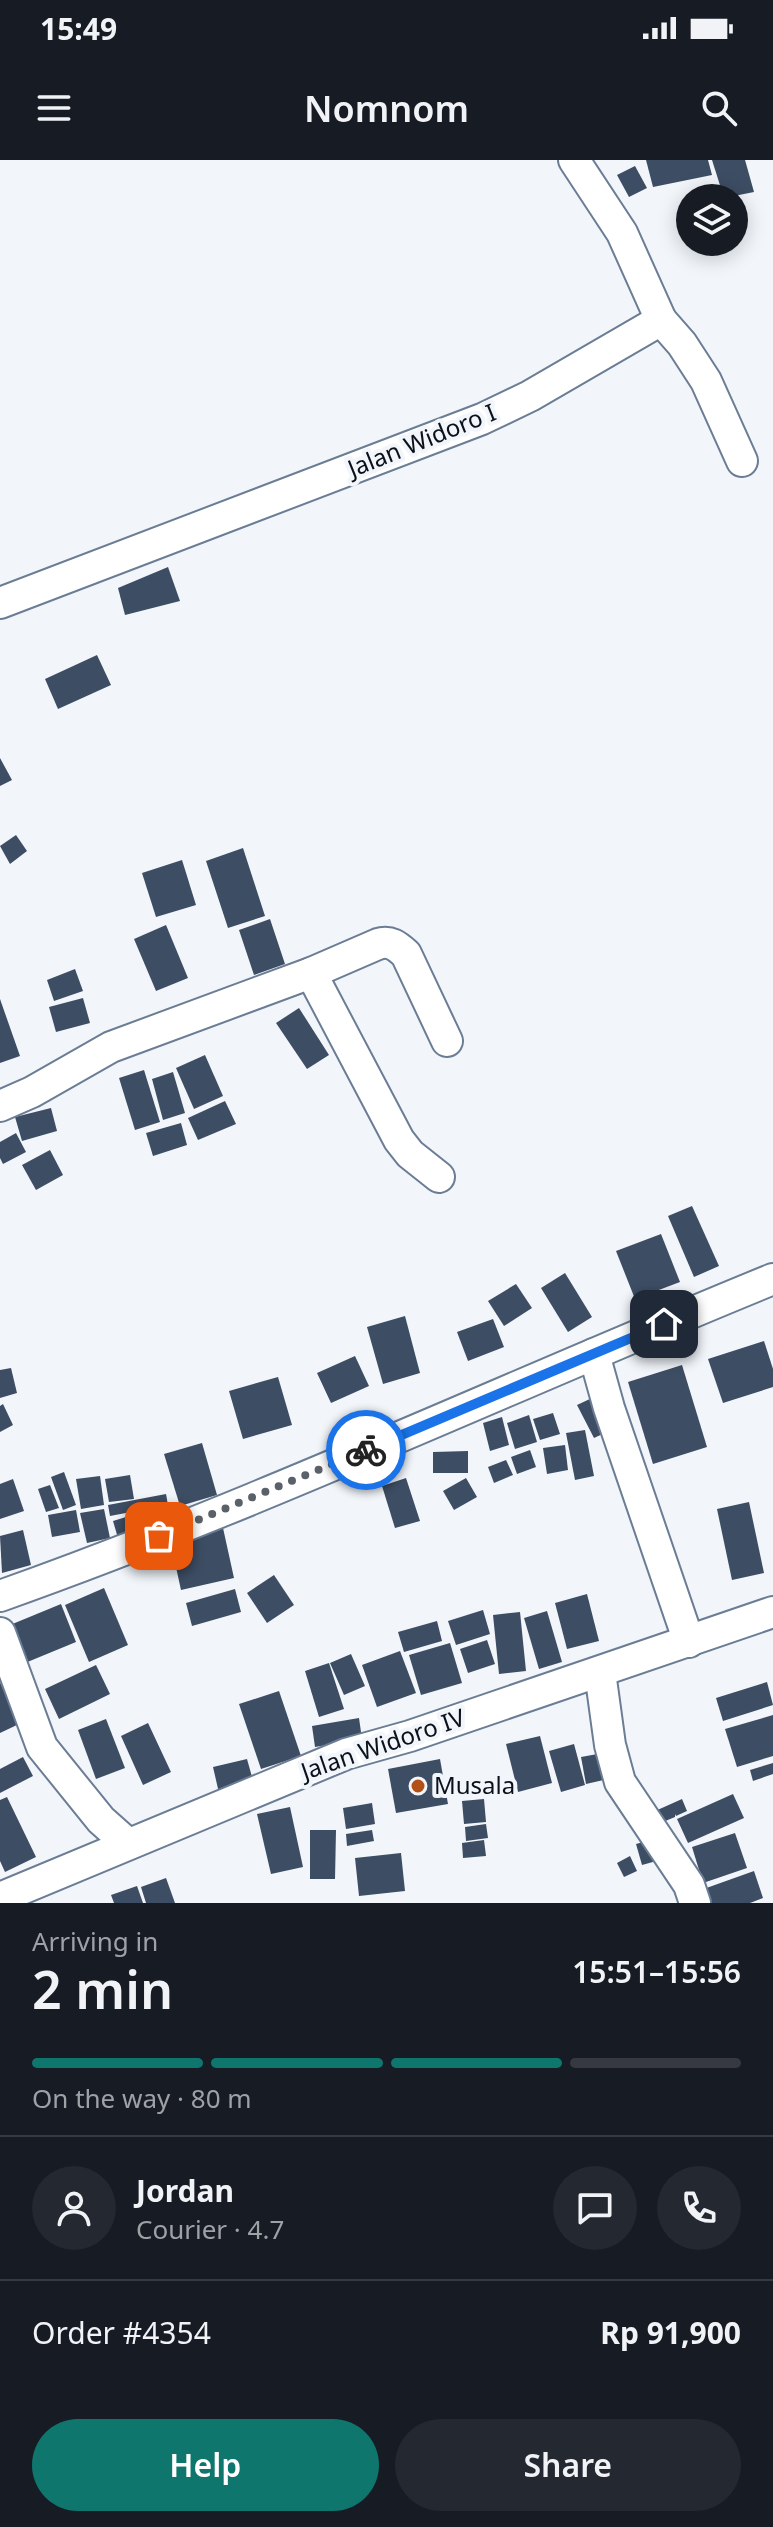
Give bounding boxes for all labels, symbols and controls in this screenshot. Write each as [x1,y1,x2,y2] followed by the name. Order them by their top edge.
[40,8,117,49] text: 15:49
[304,84,469,133] text: Nomnom
[32,86,76,130] icon: menu
[697,86,741,130] icon: search
[676,184,748,256] map controls
[676,184,748,256] button: layers
[341,395,500,485] street label: Jalan Widoro I
[630,1290,698,1358] pin
[642,1302,686,1346] icon: home
[326,1410,406,1490] courier
[344,1428,388,1472] icon: bike
[125,1502,193,1570] pin
[137,1514,181,1558] icon: bag
[294,1700,469,1788] street label: Jalan Widoro IV
[434,1768,515,1801] place label: Musala
[409,1777,427,1795] marker: Musala
[32,1923,158,1959] text: Arriving in
[572,1951,741,1992] text: 15:51–15:56
[32,1953,173,2024] text: 2 min
[32,2080,252,2116] text: On the way · 80 m
[32,2166,116,2250] button: person
[553,2166,637,2250] button: chat
[657,2166,741,2250] button: phone
[136,2170,234,2211] text: Jordan
[136,2211,284,2247] text: Courier · 4.7
[32,2312,211,2353] text: Order #4354
[600,2312,741,2353] text: Rp 91,900
[32,2419,379,2511] button: Help
[395,2419,741,2511] button: Share

